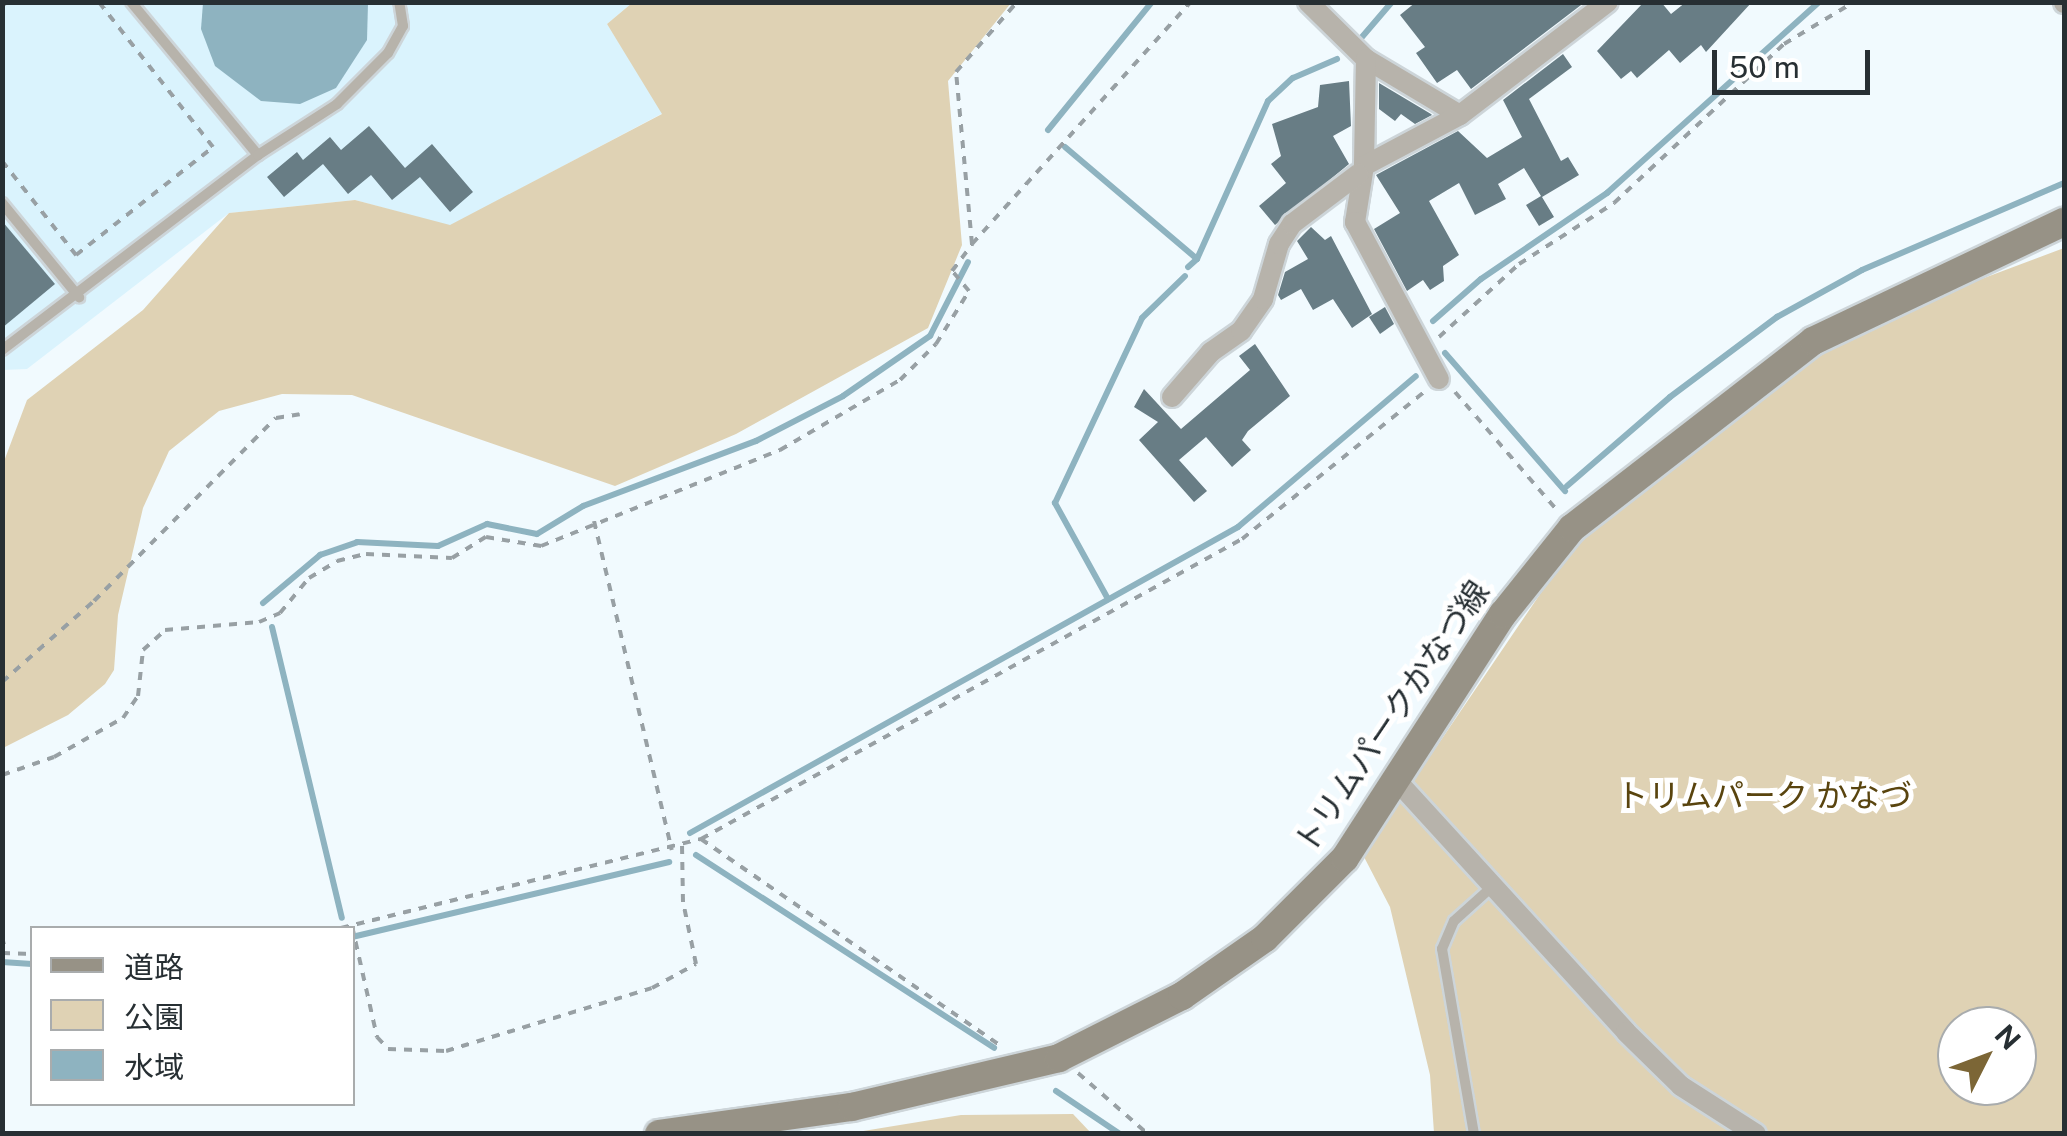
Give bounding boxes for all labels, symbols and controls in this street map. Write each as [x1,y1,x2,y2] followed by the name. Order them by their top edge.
[1717,30,1874,92] scale bar
[1729,49,1800,85] text: 50 m
[1287,574,1497,860] street label: トリムパークかなづ線
[1616,777,1912,815] park label: トリムパーク かなづ
[30,926,355,1106] legend
[124,949,184,985] text: 道路
[124,999,184,1035] text: 公園
[1937,1006,2037,1106] north arrow
[1989,1018,2028,1056] text: N
[124,1049,184,1085] text: 水域

